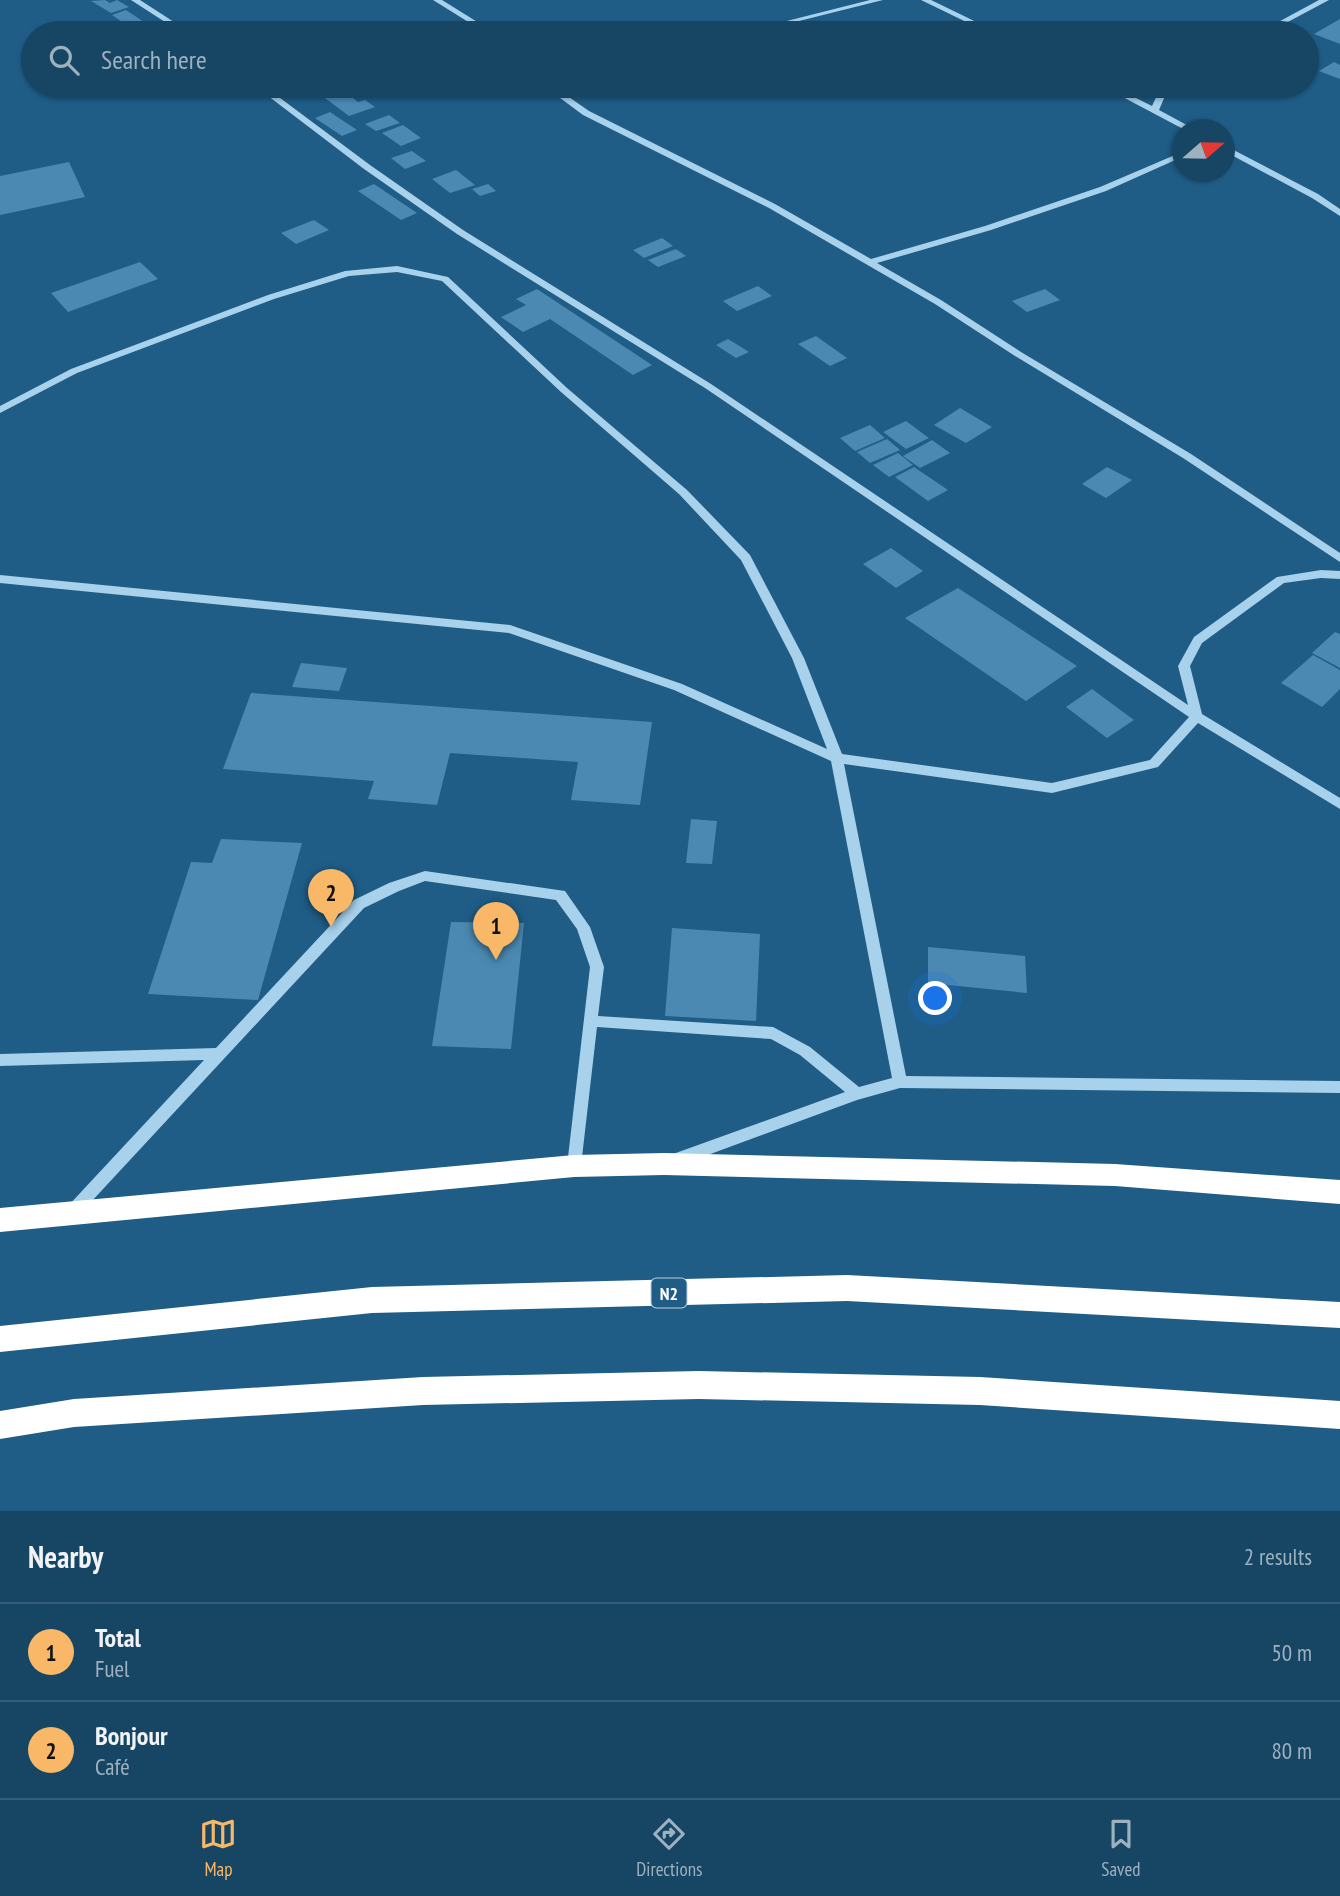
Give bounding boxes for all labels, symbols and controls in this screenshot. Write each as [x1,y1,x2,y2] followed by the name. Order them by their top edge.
[21,21,1319,98] search box
[45,41,83,79] icon: search
[101,43,207,76] text: Search here
[1172,119,1235,182] north arrow
[308,869,354,927] pin: 2
[473,902,519,960] pin: 1
[918,981,952,1015] your location
[652,1278,686,1308] road number: N2
[28,1537,103,1576] text: Nearby
[1244,1542,1312,1571] text: 2 results
[95,1621,141,1654] text: Total
[46,1638,57,1667] text: 1
[1271,1638,1312,1667] text: 50 m
[95,1654,129,1683] text: Fuel
[95,1719,168,1752] text: Bonjour
[46,1736,57,1765] text: 2
[1271,1736,1312,1765] text: 80 m
[95,1752,130,1781] text: Café
[199,1815,237,1881] tab: Map
[636,1815,702,1881] tab: Directions
[1101,1815,1141,1881] tab: Saved

